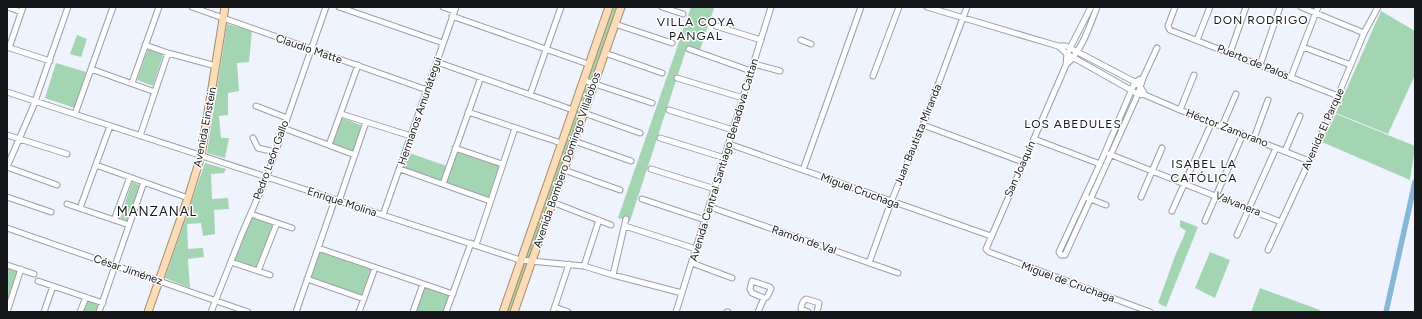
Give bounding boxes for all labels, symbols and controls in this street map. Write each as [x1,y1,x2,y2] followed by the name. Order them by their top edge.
[1213,13,1309,27] district label: DON RODRIGO
[657,15,735,43] district label: VILLA COYA PANGAL
[274,32,344,66] street label: Claudio Matte
[1215,42,1291,82] street label: Puerto de Palos
[395,55,445,167] street label: Hermanos Amunátegui
[687,57,761,263] street label: Avenida Central Santiago Benadava Cattan
[531,70,603,250] street label: Avenida Bombero Domingo Villalobos
[892,82,944,188] street label: Juan Bautista Miranda
[191,86,219,168] street label: Avenida Einstein
[1299,86,1347,172] street label: Avenida El Parque
[1184,106,1270,150] street label: Héctor Zamorano
[1024,117,1122,131] district label: LOS ABEDULES
[251,118,291,202] street label: Pedro León Gallo
[1002,139,1038,199] street label: San Joaquín
[1171,157,1237,185] district label: ISABEL LA CATÓLICA
[819,171,901,211] street label: Miguel Cruchaga
[305,185,379,219] street label: Enrique Molina
[1213,189,1263,219] street label: Valvanera
[117,204,197,219] district label: MANZANAL
[770,223,838,257] street label: Ramón de Val
[92,252,164,288] street label: César Jiménez
[1020,259,1116,305] street label: Miguel de Cruchaga

